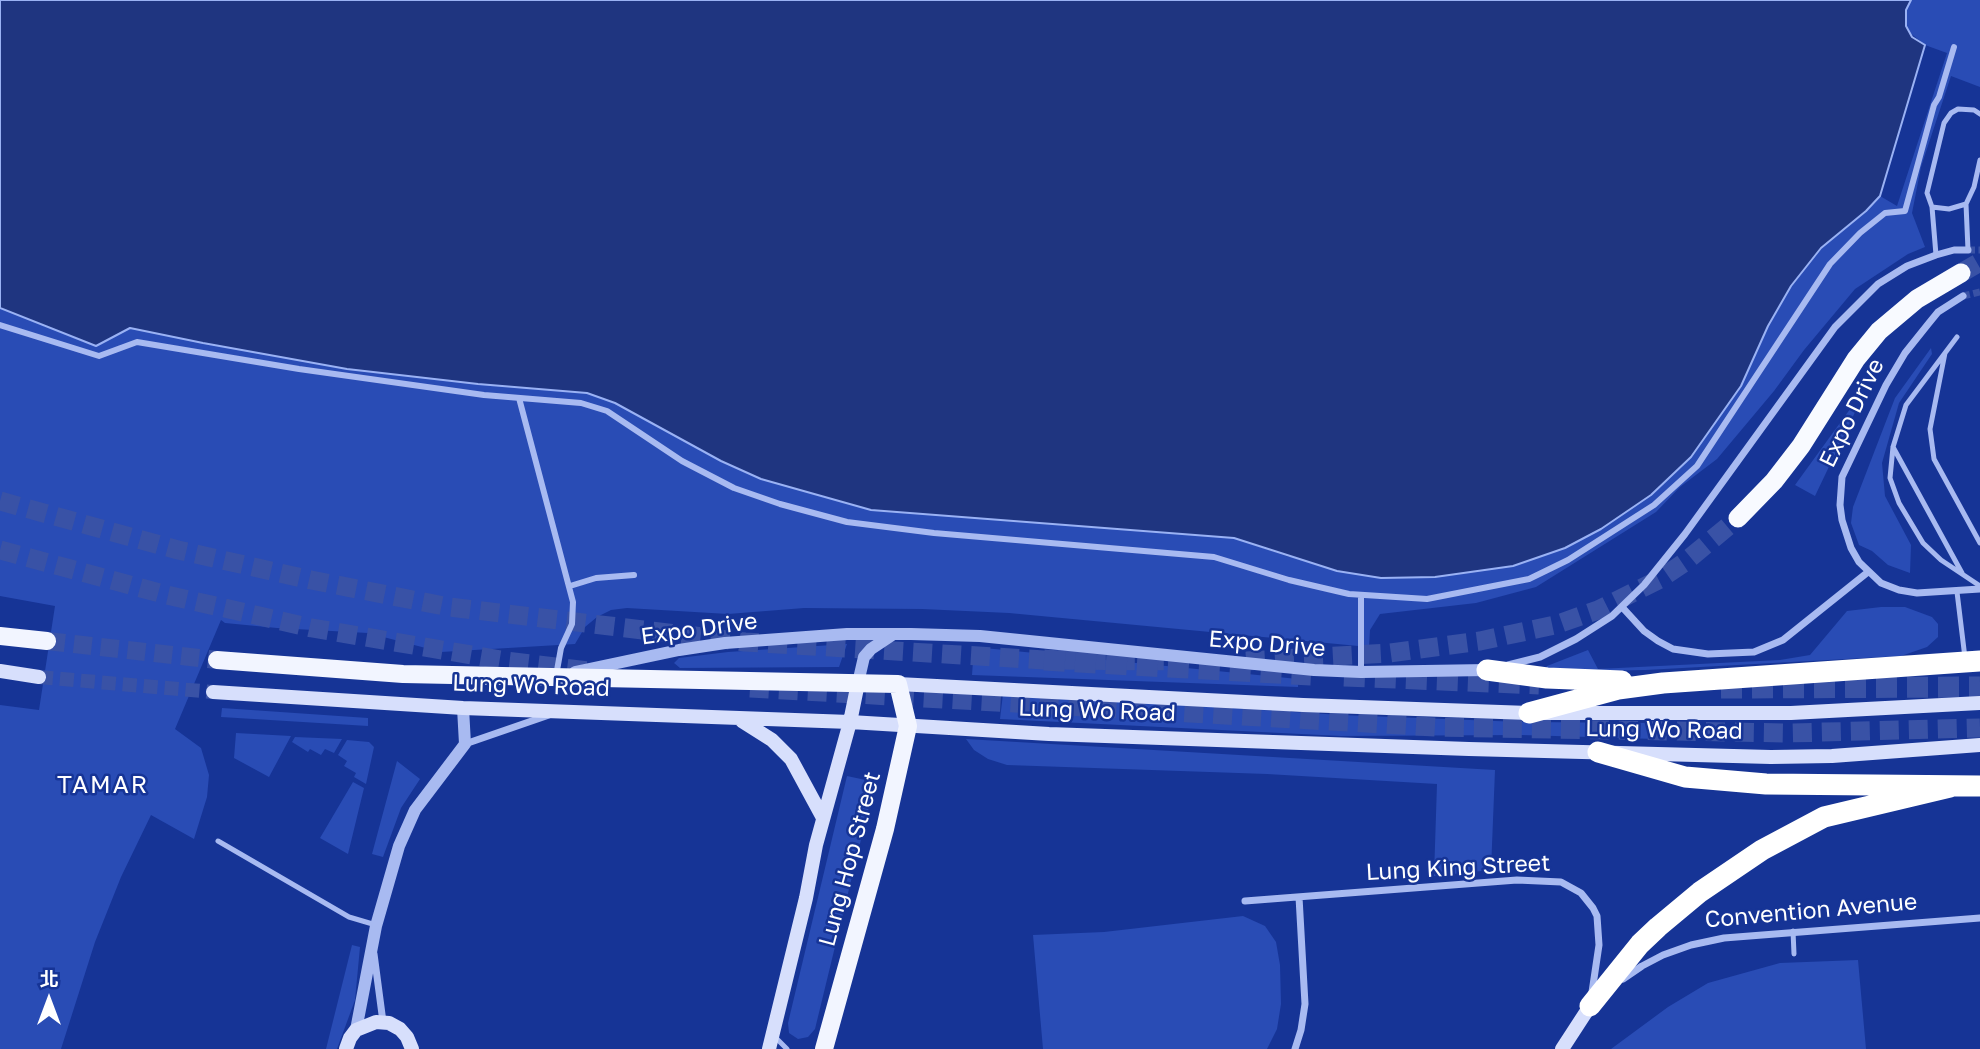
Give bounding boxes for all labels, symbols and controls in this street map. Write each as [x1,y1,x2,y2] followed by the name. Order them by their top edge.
[1814,354,1890,472] street label: Expo Drive
[639,607,759,651] street label: Expo Drive
[1207,625,1327,663] street label: Expo Drive
[452,669,610,703] street label: Lung Wo Road
[1018,694,1176,728] street label: Lung Wo Road
[1585,715,1743,745] street label: Lung Wo Road
[813,769,887,949] street label: Lung Hop Street
[58,771,148,799] district label: TAMAR
[1365,849,1551,887] street label: Lung King Street
[1704,888,1918,934] street label: Convention Avenue
[14,965,84,1035] north arrow
[39,967,59,990] text: 北

